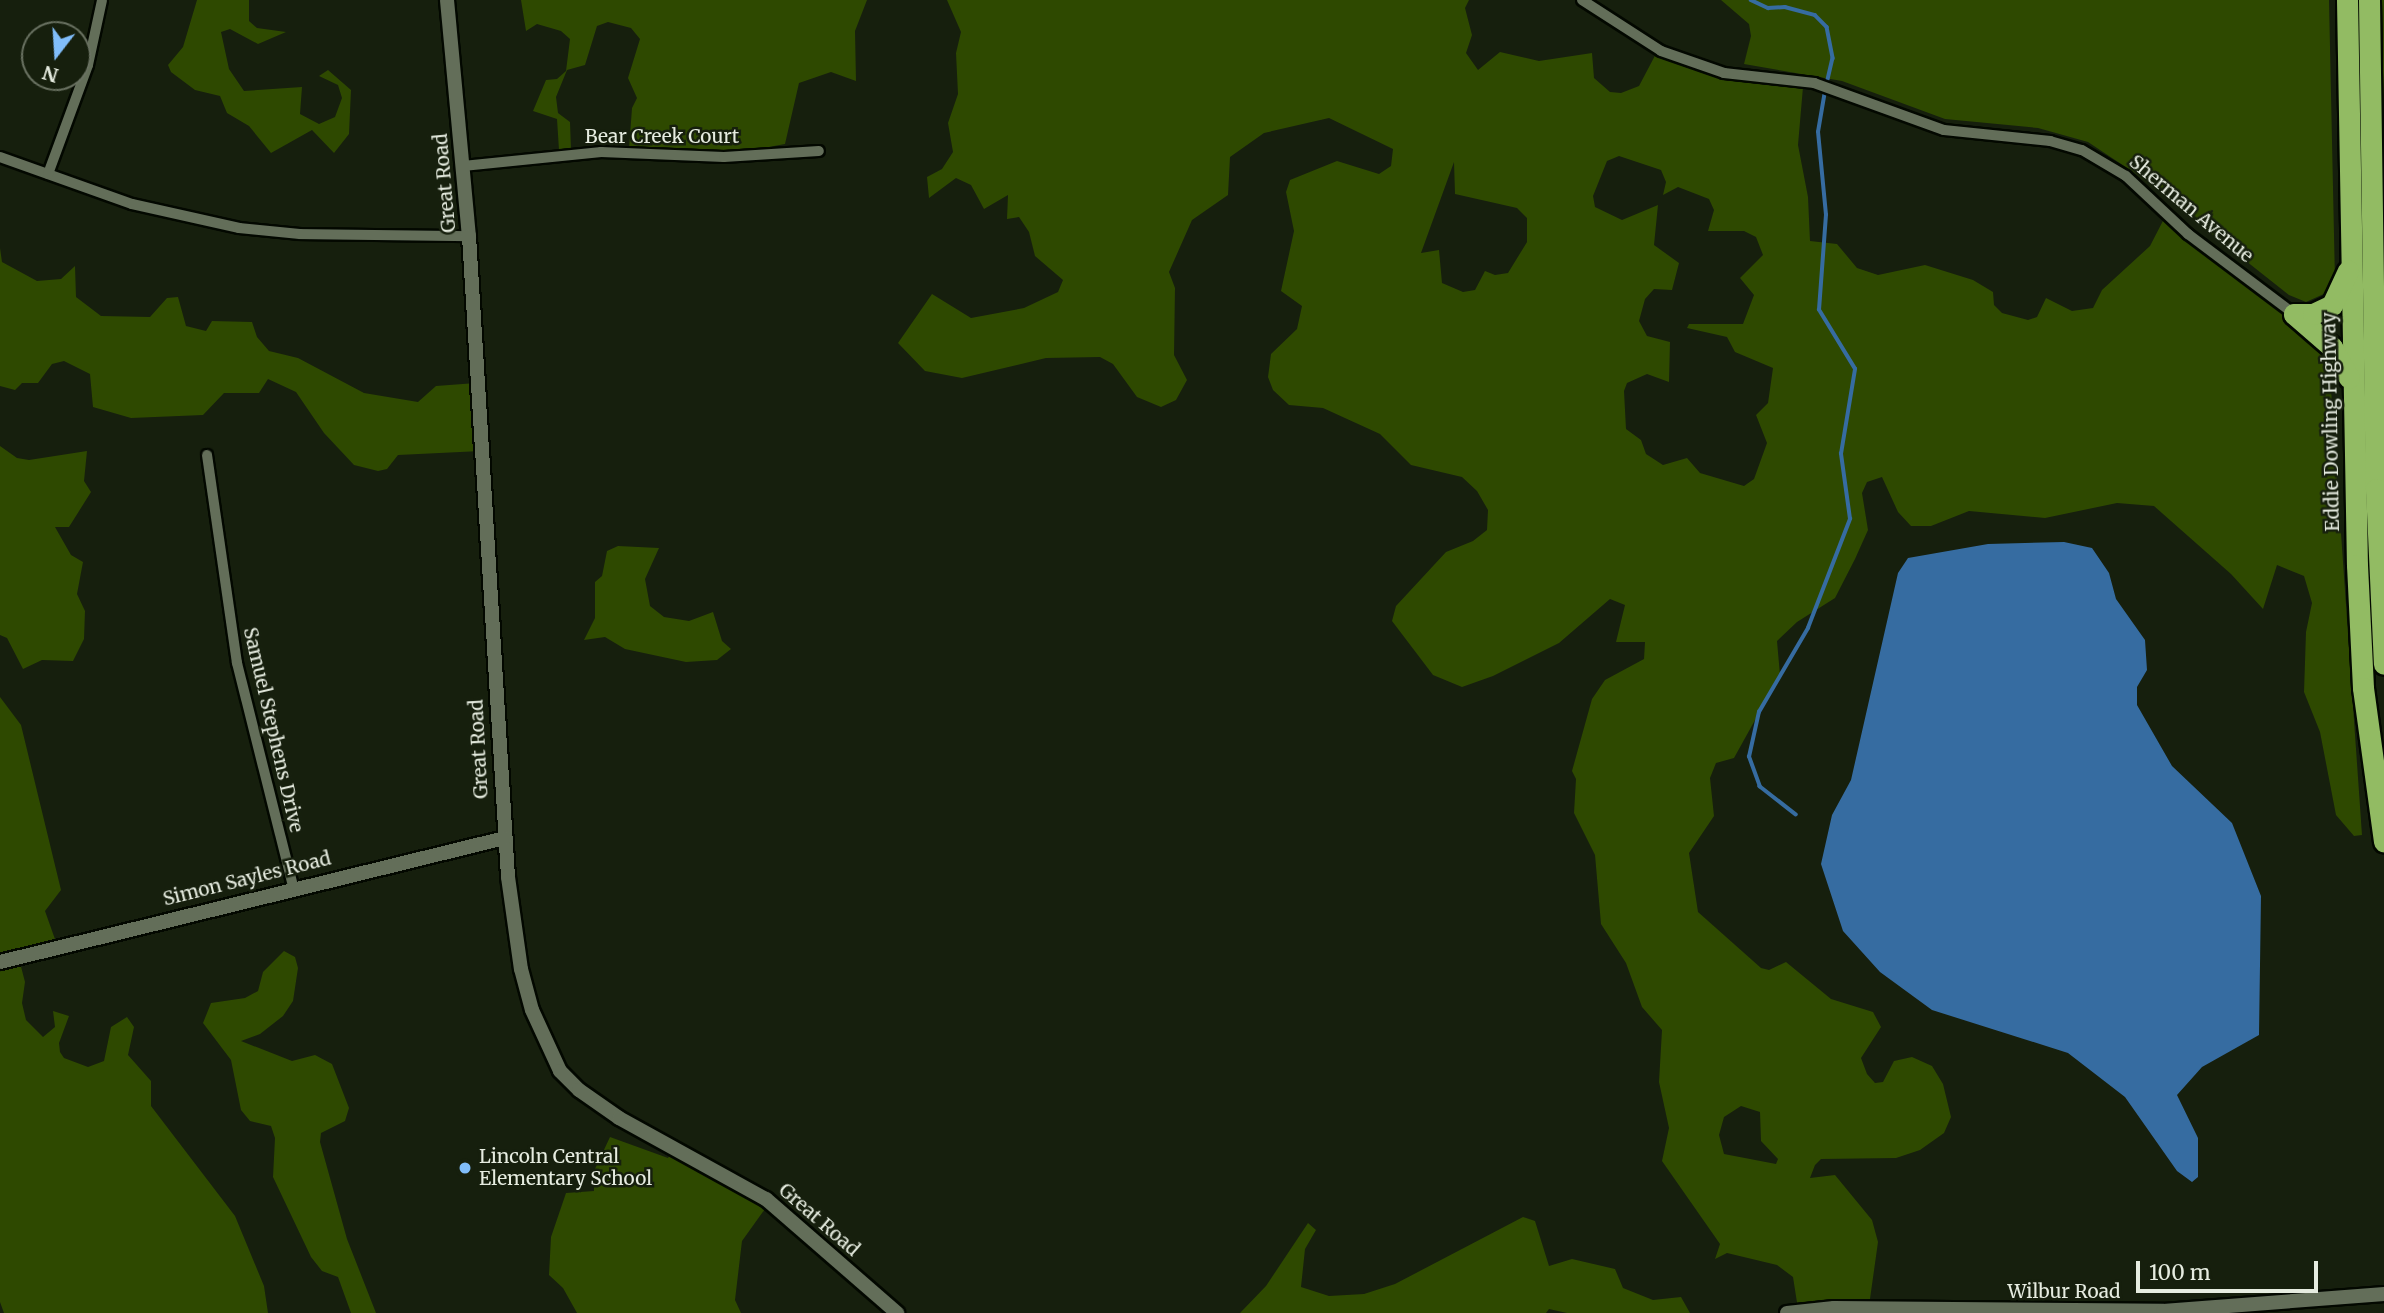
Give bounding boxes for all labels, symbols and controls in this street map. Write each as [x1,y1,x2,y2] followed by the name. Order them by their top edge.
[21,21,91,91] north arrow
[40,61,61,88] text: N
[585,126,739,148] street label: Bear Creek Court
[429,132,461,234] street label: Great Road
[2124,150,2258,268] street label: Sherman Avenue
[2318,312,2344,532] street label: Eddie Dowling Highway
[238,625,308,835] street label: Samuel Stephens Drive
[465,699,493,799] street label: Great Road
[161,847,333,911] street label: Simon Sayles Road
[479,1146,652,1190] place label: Lincoln Central Elementary School
[457,1160,473,1176] marker: Lincoln Central Elementary School
[774,1179,864,1261] street label: Great Road
[2139,1246,2321,1290] scale bar
[2149,1259,2211,1286] text: 100 m
[2007,1281,2121,1303] street label: Wilbur Road

